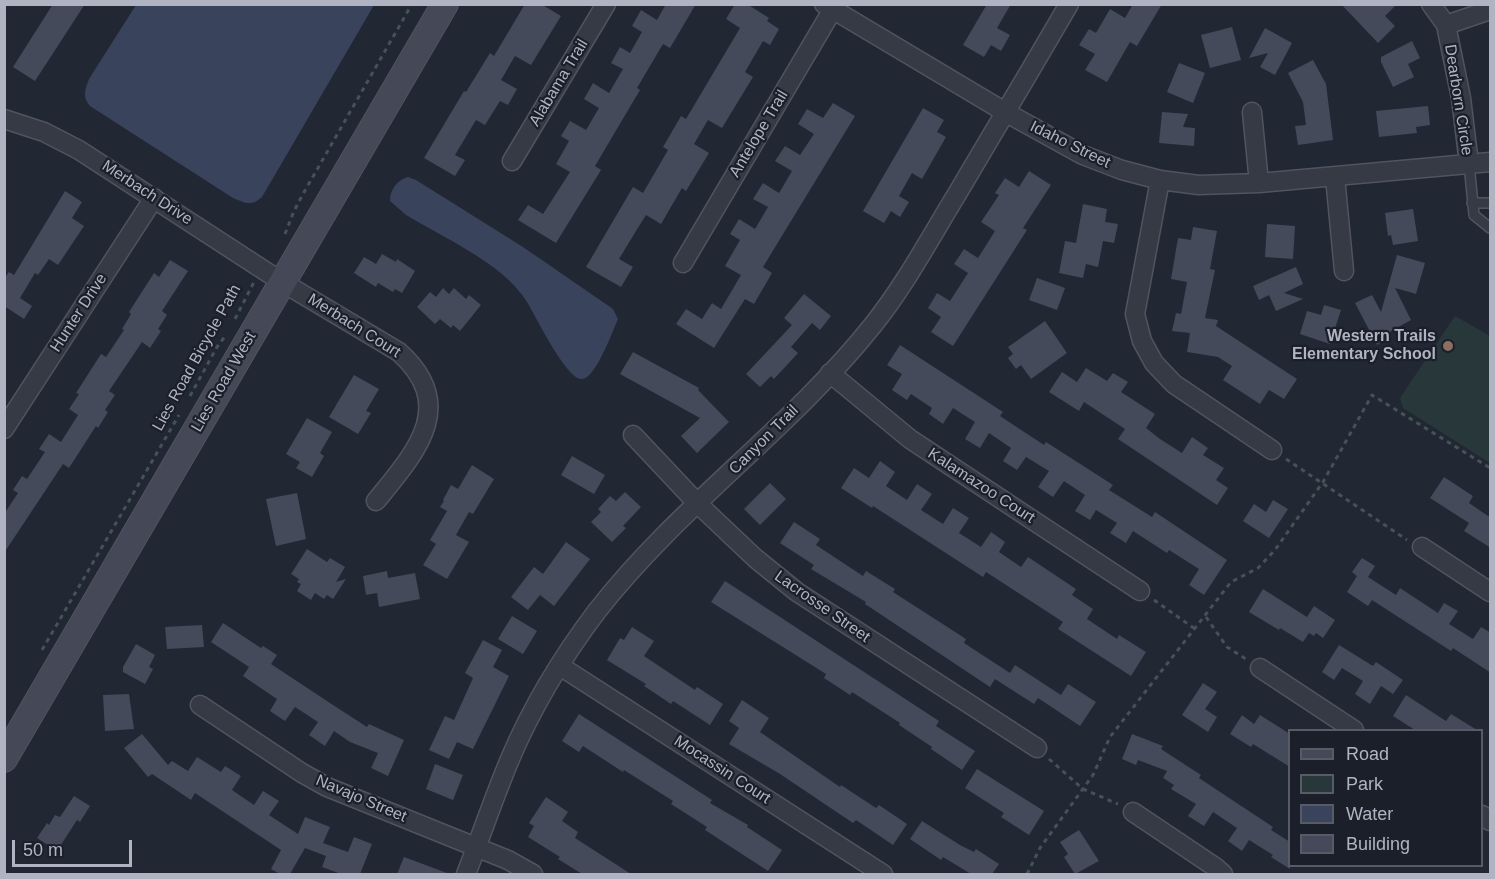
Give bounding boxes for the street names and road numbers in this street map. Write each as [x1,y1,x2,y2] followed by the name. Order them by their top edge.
[526,36,592,130] street label: Alabama Trail
[1440,43,1476,157] street label: Dearborn Circle
[726,87,792,181] street label: Antelope Trail
[1027,117,1113,173] street label: Idaho Street
[98,157,196,229] street label: Merbach Drive
[46,270,112,356] street label: Hunter Drive
[149,281,245,435] street label: Lies Road Bicycle Path
[304,290,404,362] street label: Merbach Court
[188,328,260,436] street label: Lies Road West
[725,401,803,479] street label: Canyon Trail
[924,444,1038,528] street label: Kalamazoo Court
[771,567,873,647] street label: Lacrosse Street
[670,732,774,808] street label: Mocassin Court
[313,771,409,827] street label: Navajo Street

